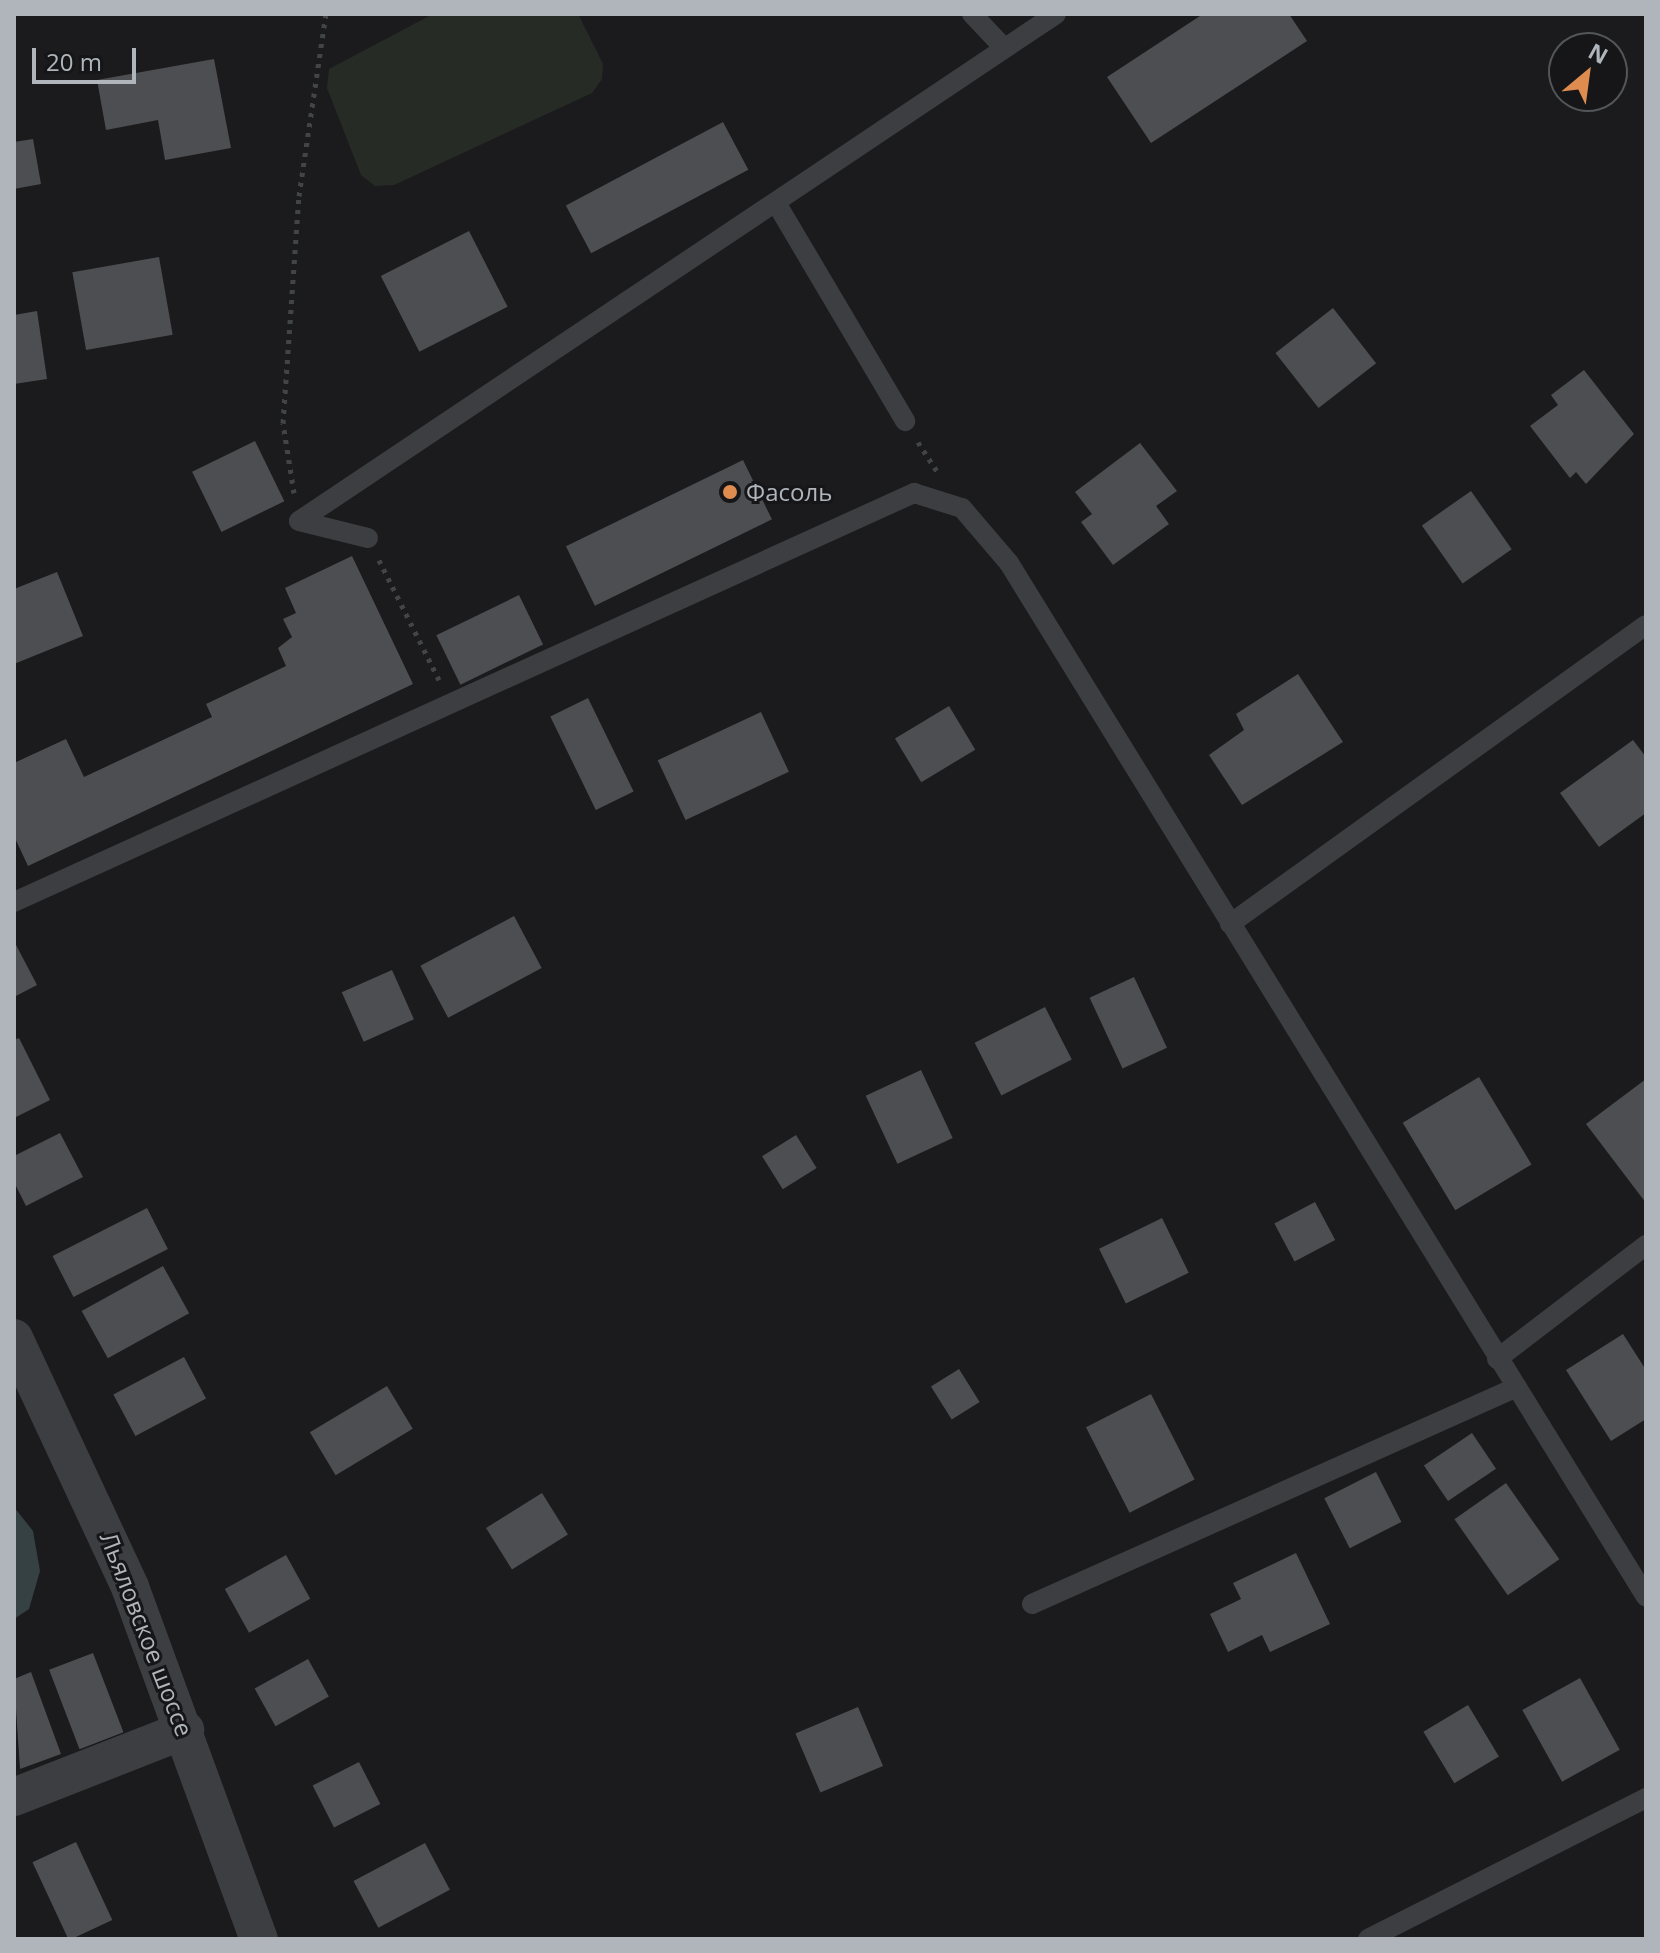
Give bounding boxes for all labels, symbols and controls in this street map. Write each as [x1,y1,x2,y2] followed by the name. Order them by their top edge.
[36,32,140,82] scale bar
[1548,32,1628,112] north arrow
[1584,35,1614,70] text: N
[46,45,102,78] text: 20 m
[746,478,832,506] place label: Фасоль
[721,483,739,501] marker: Фасоль
[95,1528,199,1740] street label: Льяловское шоссе

